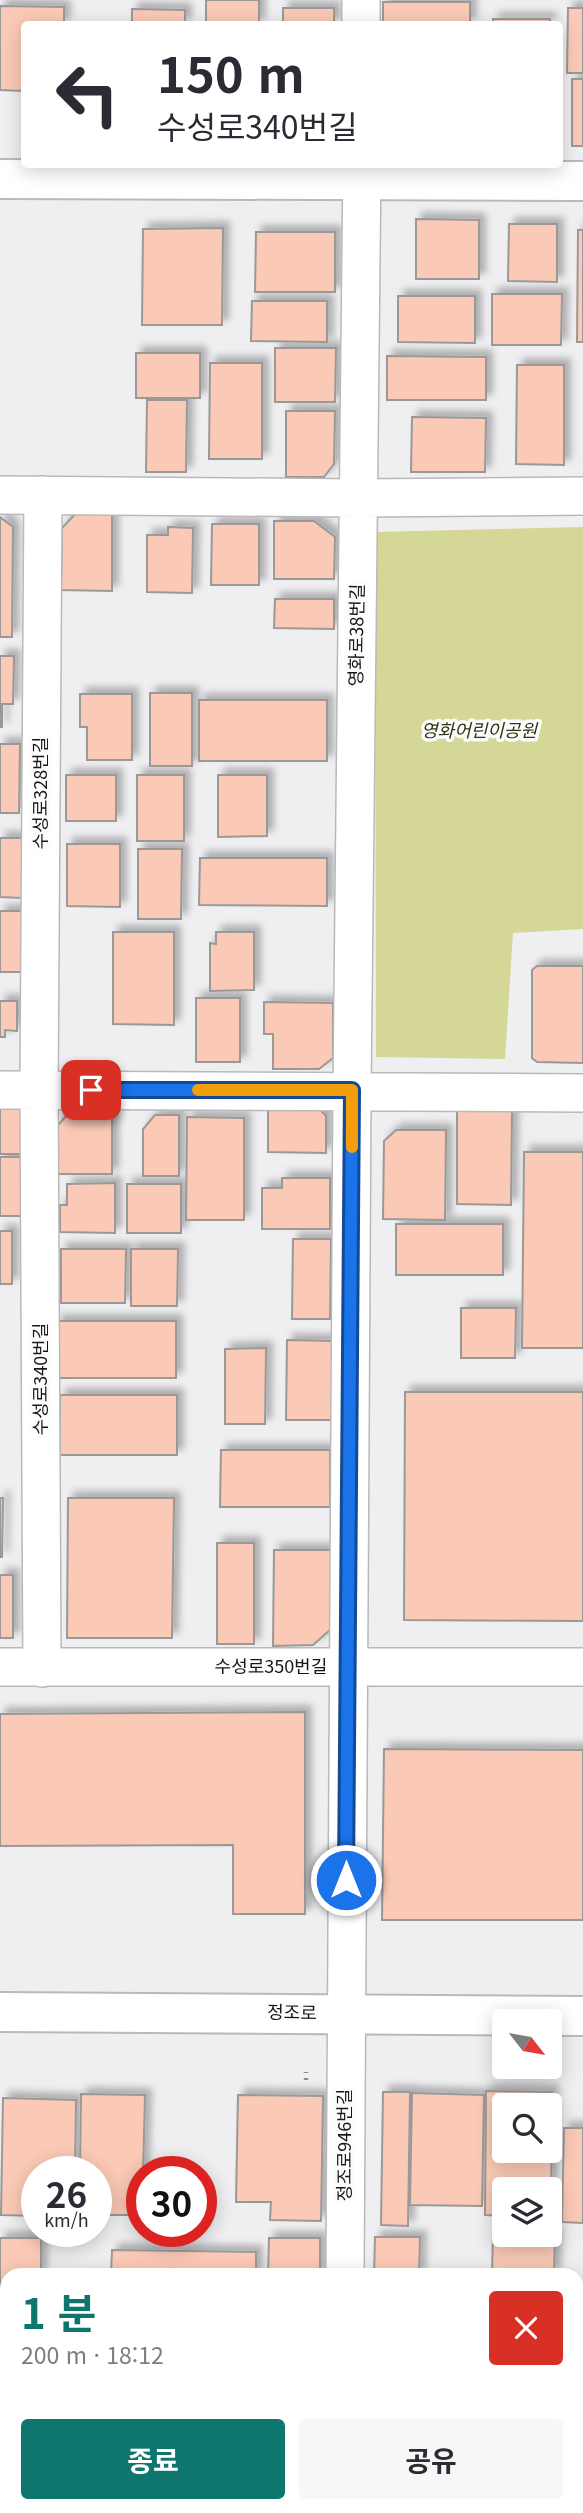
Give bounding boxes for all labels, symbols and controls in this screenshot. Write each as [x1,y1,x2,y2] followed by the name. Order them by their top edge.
[157,36,305,107] text: 150 m
[42,49,133,140] icon: left
[157,102,357,148] text: 수성로340번길
[341,583,369,687] street label: 영화로38번길
[421,716,538,742] park label: 영화어린이공원
[26,737,52,849] street label: 수성로328번길
[61,1060,121,1120] pin
[72,1071,110,1109] icon: arrive
[26,1323,52,1435] street label: 수성로340번길
[215,1652,327,1678] street label: 수성로350번길
[309,1843,383,1917] position arrow
[267,1998,317,2024] street label: 정조로
[492,2009,562,2079] north arrow
[492,2009,562,2247] map controls
[330,2089,356,2201] street label: 정조로946번길
[492,2093,562,2163] button: search
[126,2156,217,2247] speed limit sign: 30
[46,2167,87,2218] text: 26
[492,2177,562,2247] button: layers
[44,2206,89,2232] text: km/h
[21,2280,96,2341] text: 1 분
[489,2291,563,2365] button: close
[21,2337,164,2371] text: 200 m · 18:12
[21,2419,285,2499] button: 종료
[299,2419,563,2499] button: 공유

